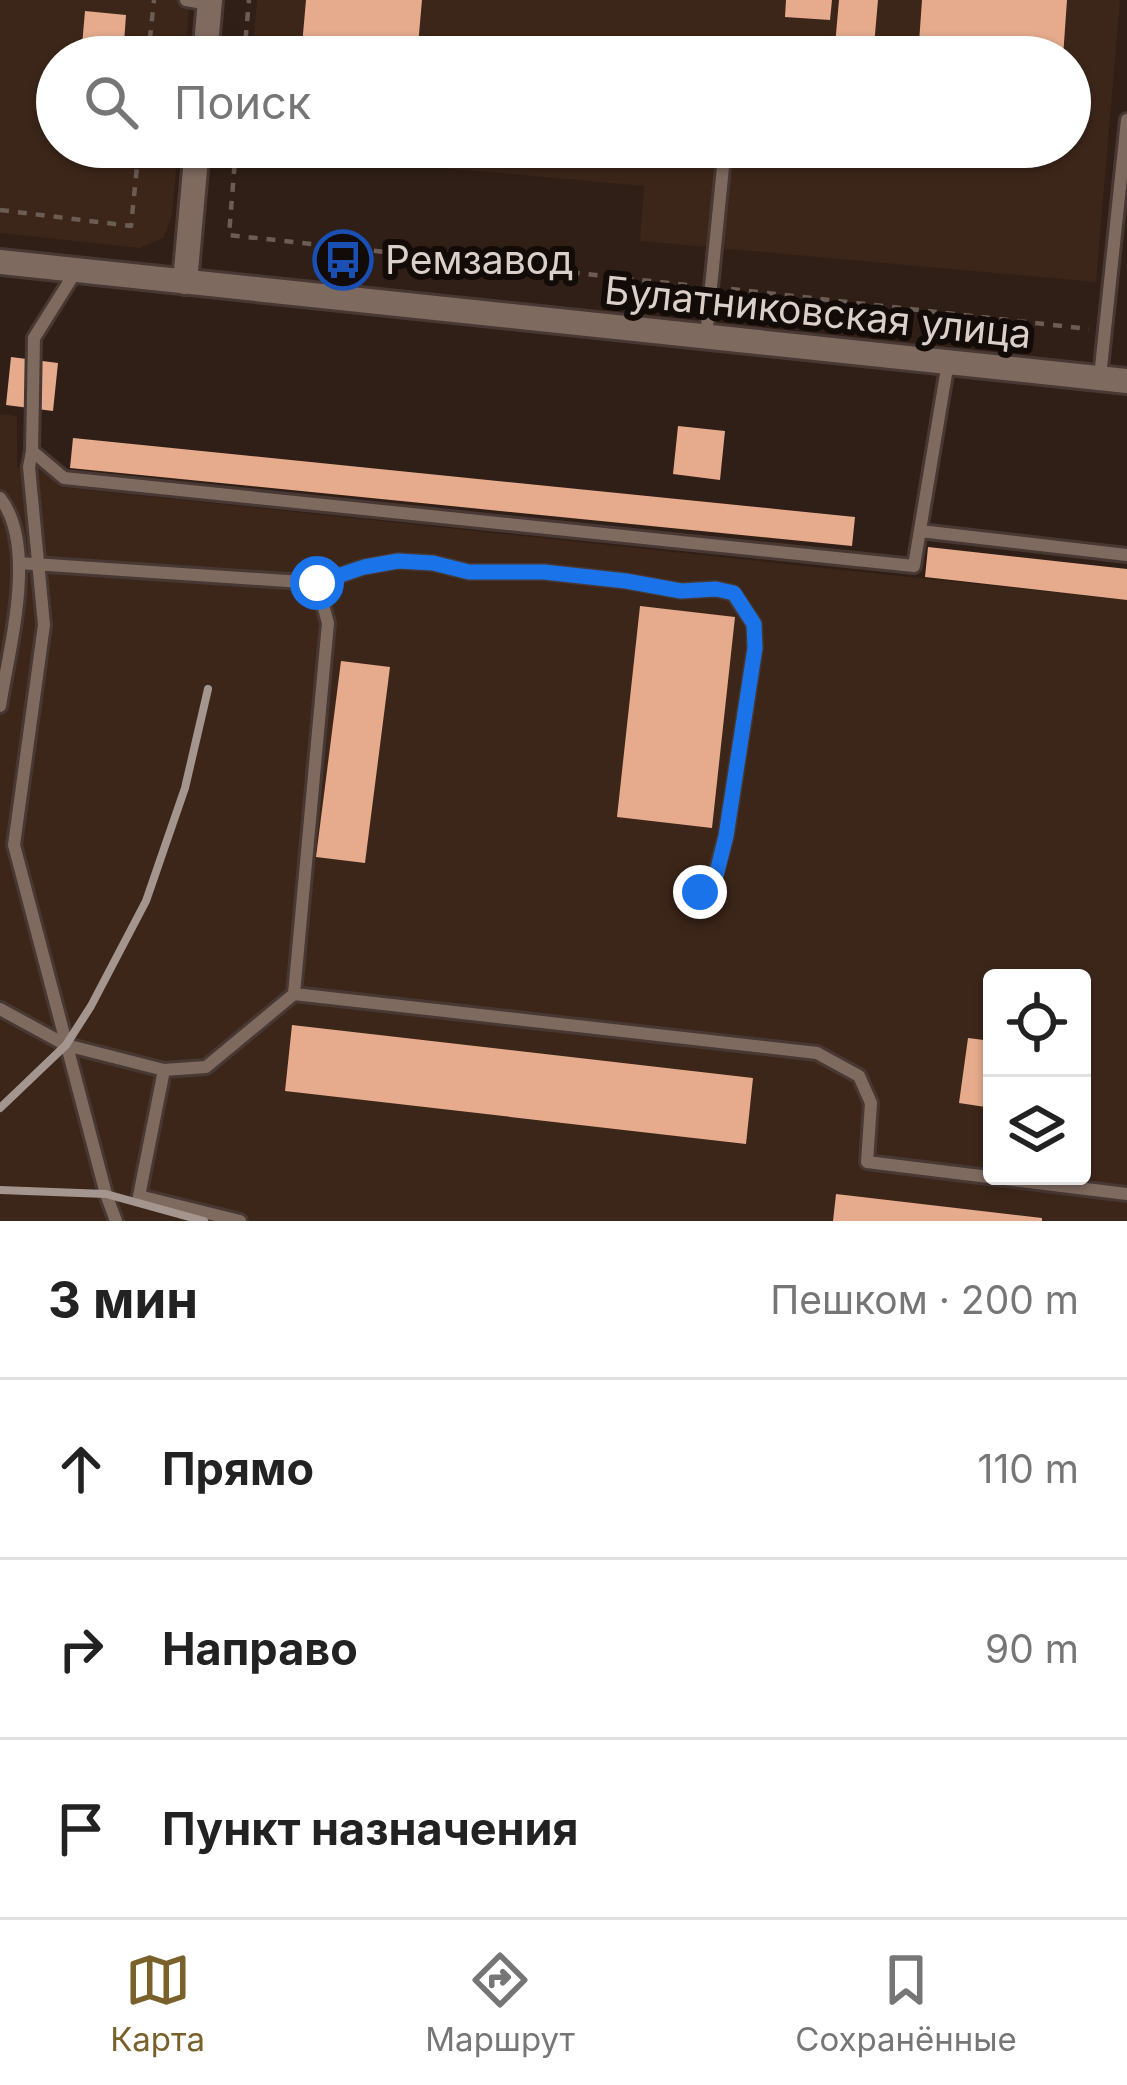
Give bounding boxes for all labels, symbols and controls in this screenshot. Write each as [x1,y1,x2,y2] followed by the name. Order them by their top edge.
[36,36,1091,168] search box
[78,69,144,135] icon: search
[174,75,311,130] text: Поиск
[312,229,374,291] bus stop icon: Ремзавод
[385,236,574,283] place label: Ремзавод
[602,266,1034,357] street label: Булатниковская улица
[290,556,344,610] route start
[673,865,727,919] route end
[983,969,1091,1185] map controls
[983,969,1091,1077] button: locate
[983,1077,1091,1185] button: layers
[48,1269,198,1330] text: 3 мин
[770,1276,1079,1323] text: Пешком · 200 m
[48,1436,114,1502] icon: ahead
[162,1441,314,1496] text: Прямо
[978,1445,1079,1492] text: 110 m
[48,1616,114,1682] icon: right
[162,1621,358,1676] text: Направо
[985,1625,1079,1672] text: 90 m
[48,1796,114,1862] icon: arrive
[162,1801,579,1856] text: Пункт назначения
[110,1947,205,2059] tab: Карта
[425,1947,575,2059] tab: Маршрут
[795,1947,1017,2059] tab: Сохранённые

